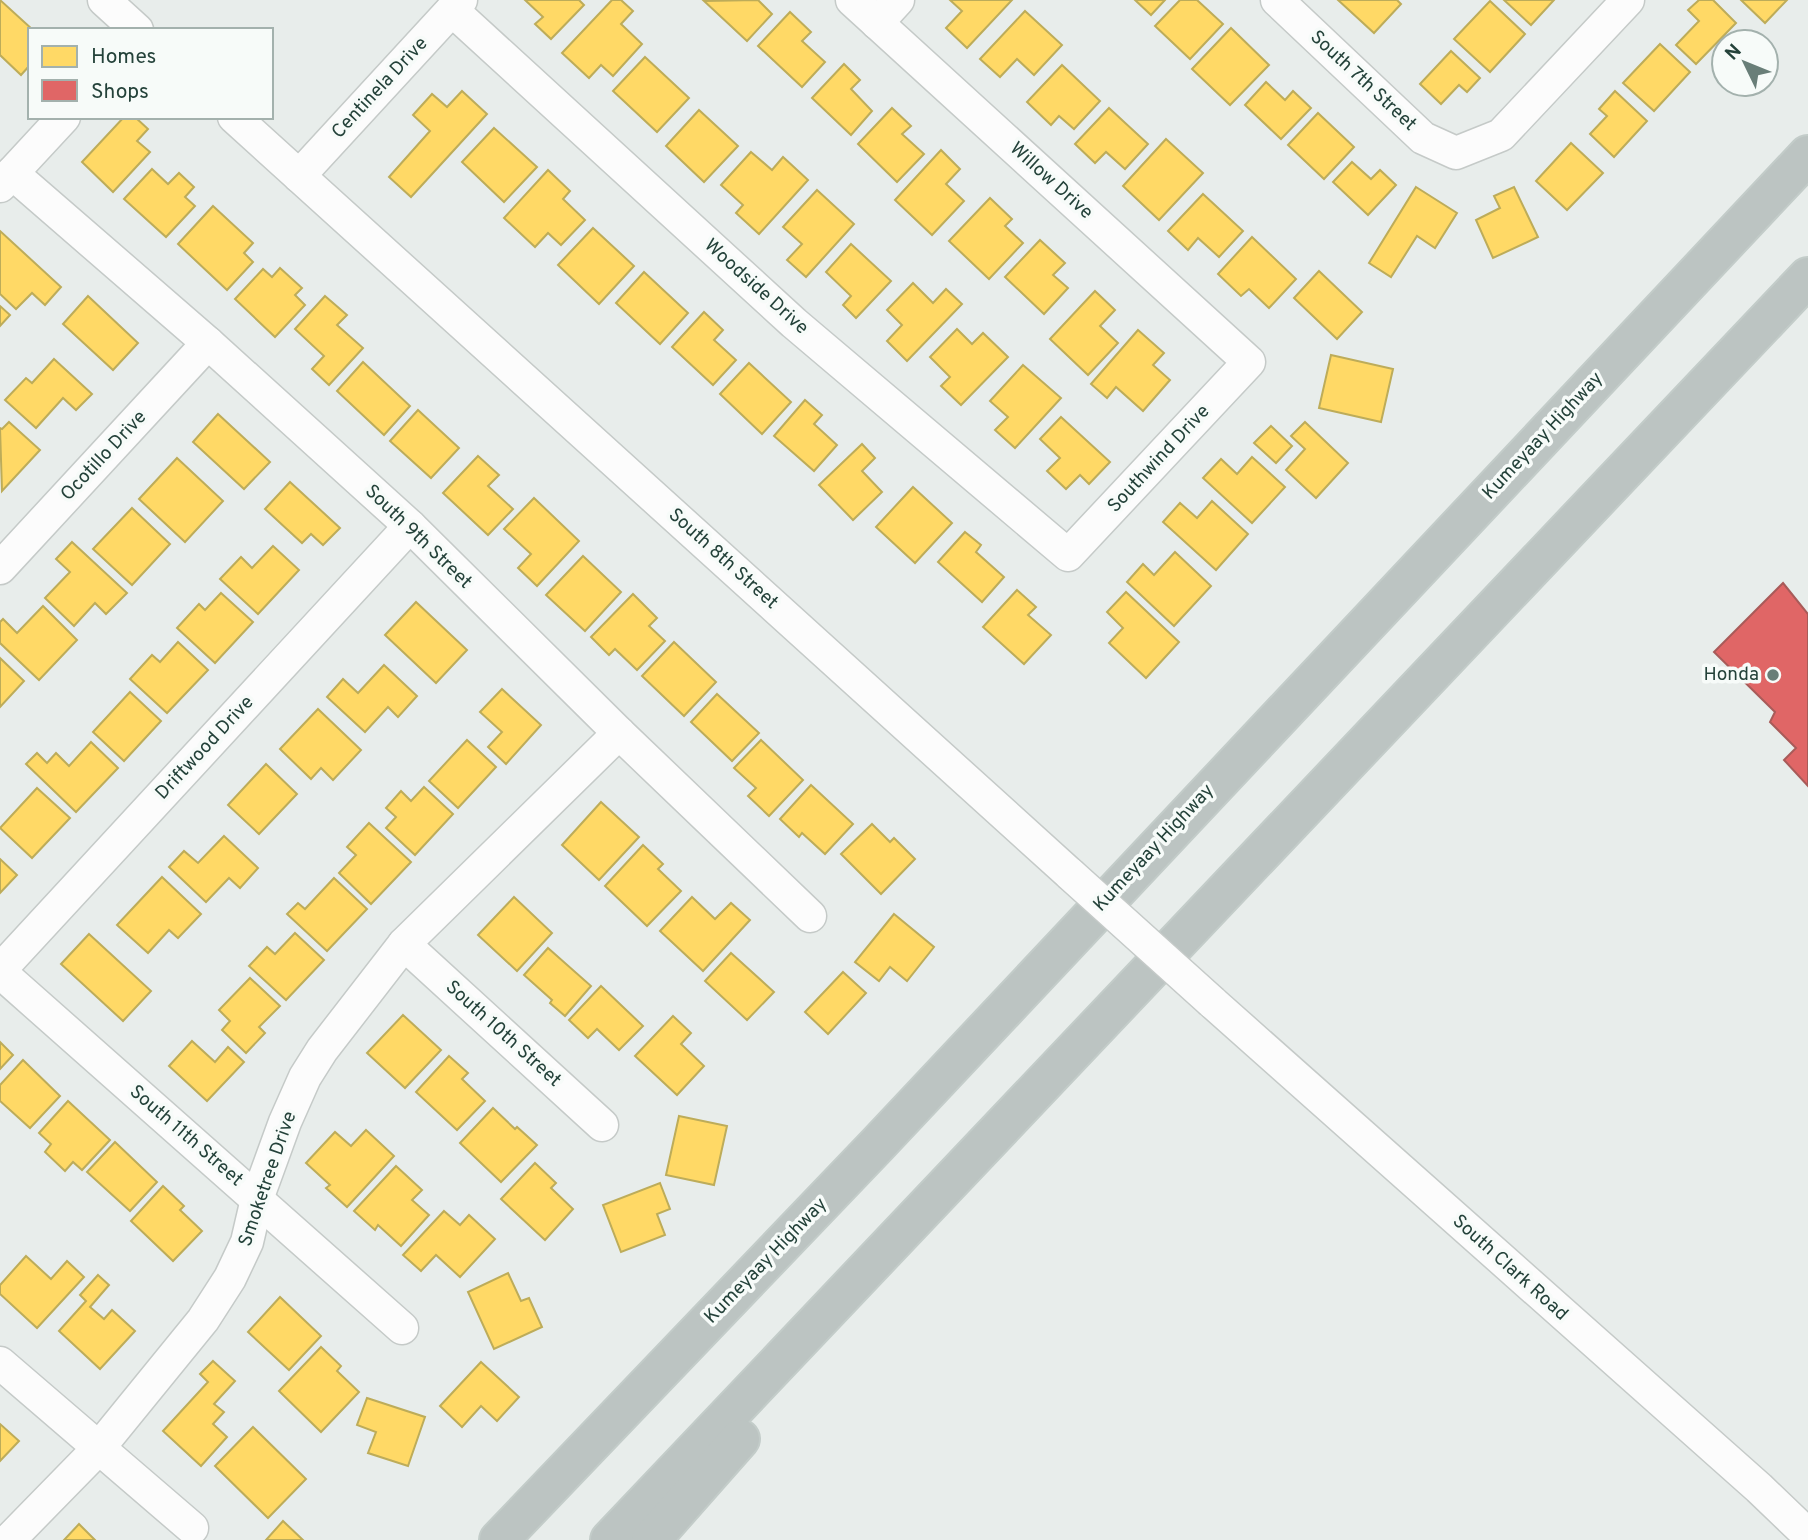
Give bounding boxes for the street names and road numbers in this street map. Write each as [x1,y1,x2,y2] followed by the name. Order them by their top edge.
[1305,25,1421,137] street label: South 7th Street
[327,32,433,144] street label: Centinela Drive
[1004,137,1098,225] street label: Willow Drive
[699,234,813,340] street label: Woodside Drive
[1477,367,1609,505] street label: Kumeyaay Highway
[1103,400,1215,518] street label: Southwind Drive
[56,406,152,506] street label: Ocotillo Drive
[359,480,477,594] street label: South 9th Street
[663,503,783,615] street label: South 8th Street
[151,691,259,805] street label: Driftwood Drive
[1088,779,1220,917] street label: Kumeyaay Highway
[440,976,566,1092] street label: South 10th Street
[124,1080,248,1192] street label: South 11th Street
[234,1108,302,1250] street label: Smoketree Drive
[700,1193,832,1329] street label: Kumeyaay Highway
[1447,1210,1573,1326] street label: South Clark Road

